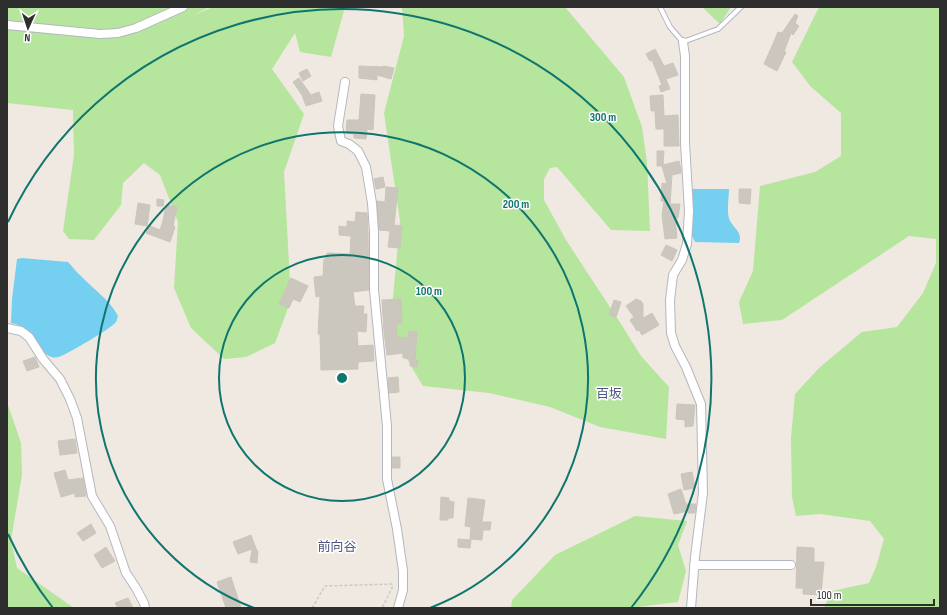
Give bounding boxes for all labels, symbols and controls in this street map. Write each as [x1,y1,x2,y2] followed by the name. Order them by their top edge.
[8,8,48,48] north arrow
[24,31,31,44] text: N
[590,110,616,125] text: 300 m
[503,197,529,212] text: 200 m
[416,284,442,299] text: 100 m
[335,371,349,385] centre of rings
[596,386,622,402] district label: 百坂
[317,539,357,555] district label: 前向谷
[811,581,934,607] scale bar
[817,588,842,603] text: 100 m

